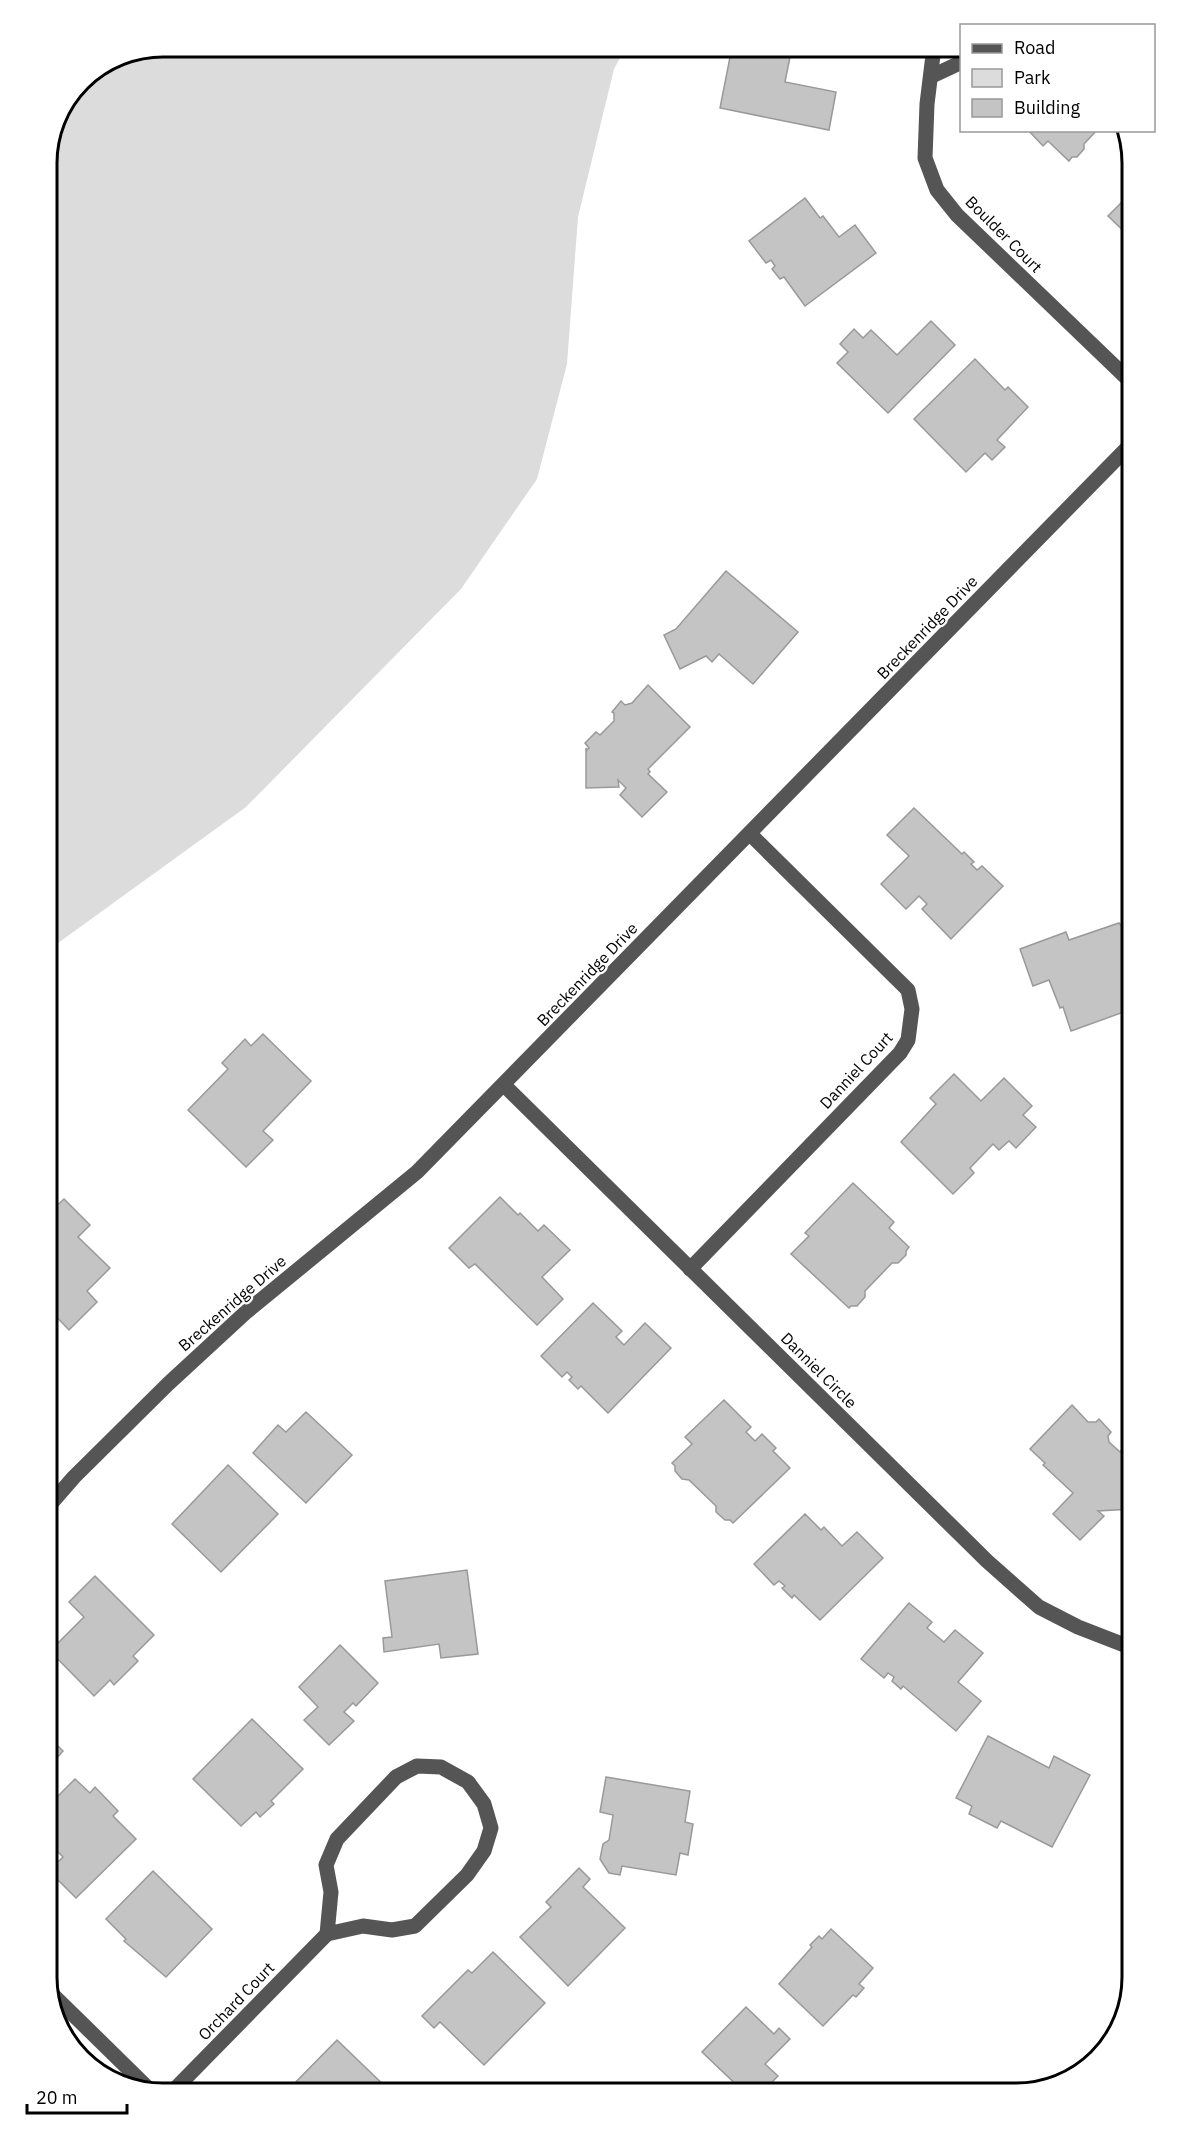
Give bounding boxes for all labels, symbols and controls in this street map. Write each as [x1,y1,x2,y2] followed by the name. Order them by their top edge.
[960,24,1155,132] legend
[1014,36,1055,59] text: Road
[1014,66,1051,89] text: Park
[1014,96,1081,119] text: Building
[962,192,1046,276] street label: Boulder Court
[872,571,982,683] street label: Breckenridge Drive
[532,918,642,1030] street label: Breckenridge Drive
[815,1027,897,1113] street label: Danniel Court
[174,1251,290,1355] street label: Breckenridge Drive
[777,1328,861,1412] street label: Danniel Circle
[194,1958,278,2044] street label: Orchard Court
[27,2077,128,2115] scale bar
[36,2086,78,2109] text: 20 m

